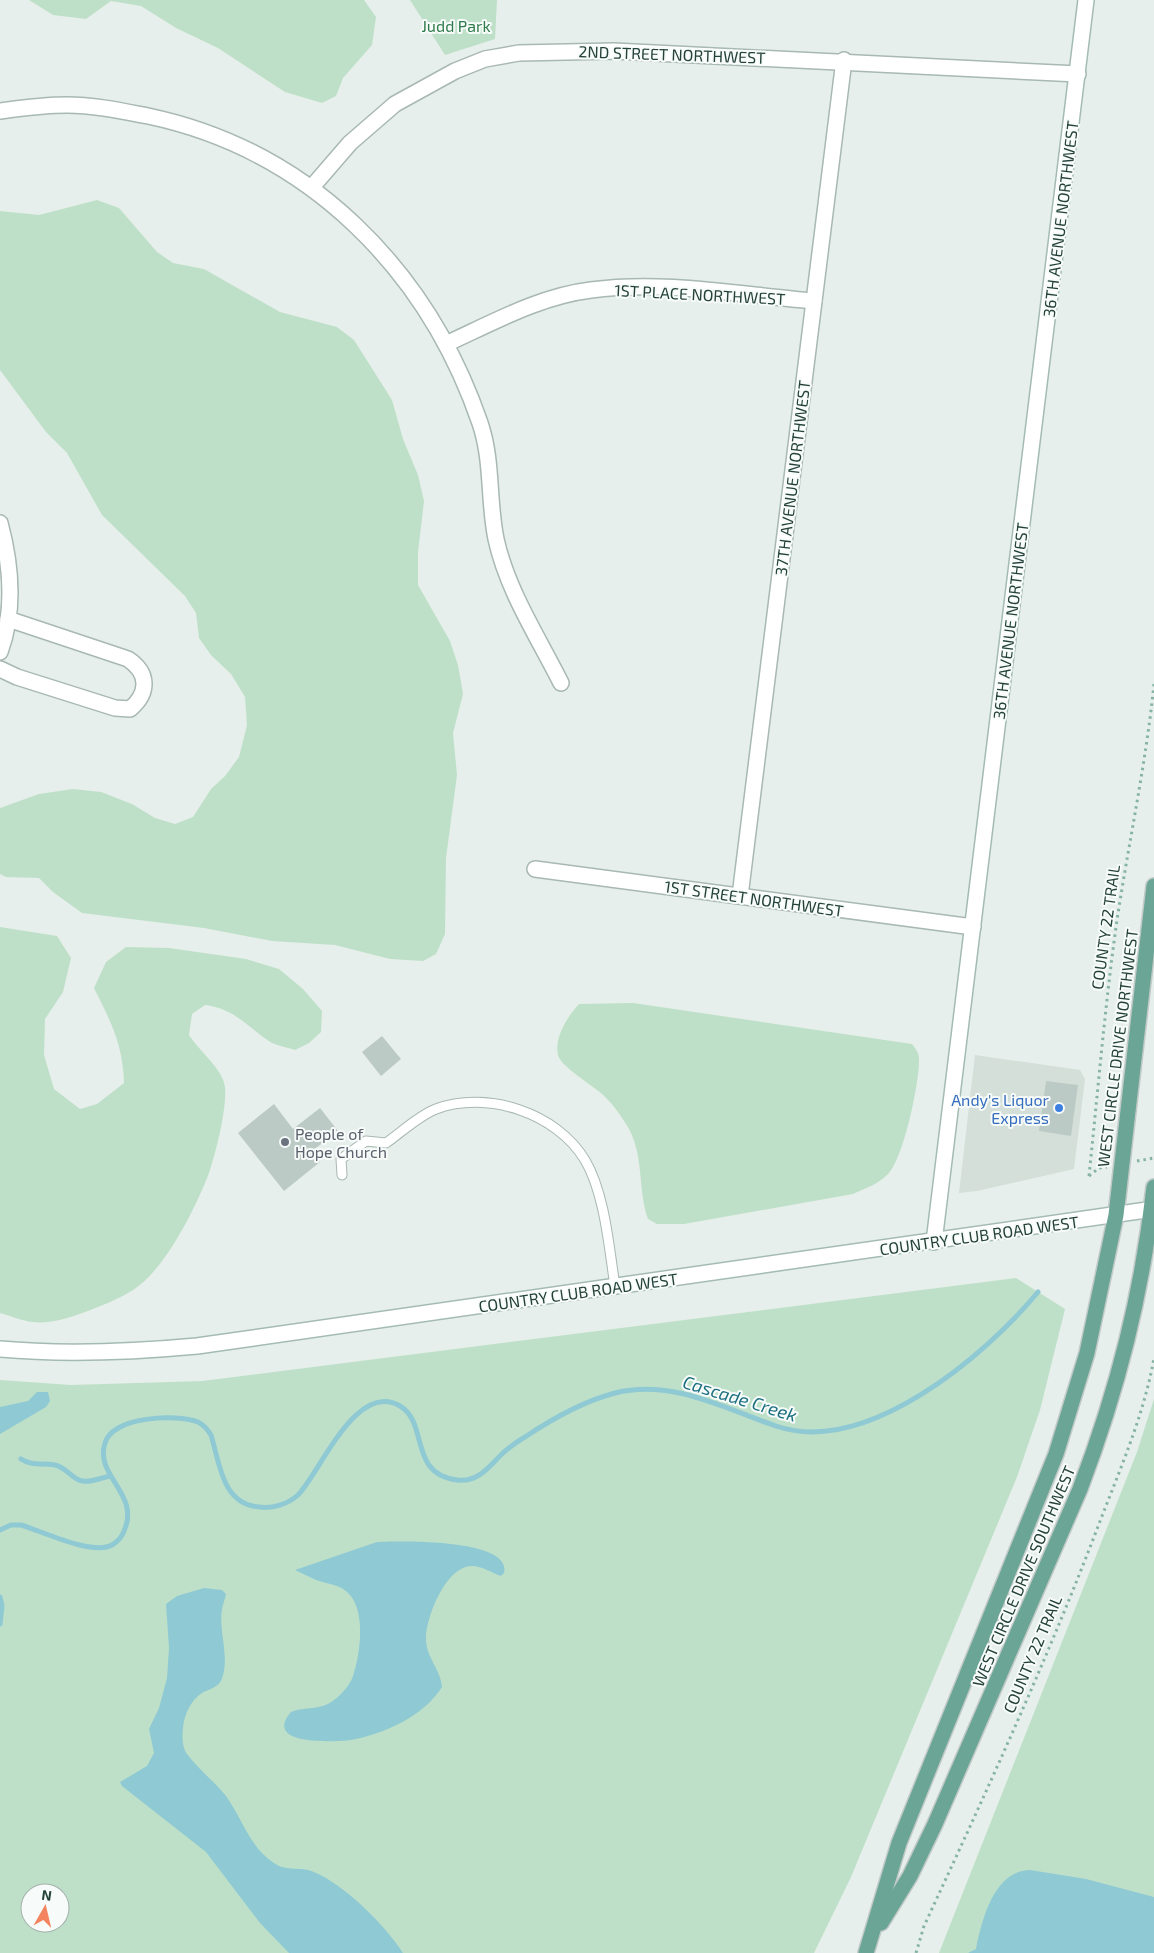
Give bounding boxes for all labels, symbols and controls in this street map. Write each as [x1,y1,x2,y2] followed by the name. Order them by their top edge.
[421,16,491,35] park label: Judd Park
[578,41,766,67] street label: 2ND STREET NORTHWEST
[1039,120,1081,318] street label: 36TH AVENUE NORTHWEST
[614,280,786,308] street label: 1ST PLACE NORTHWEST
[771,379,813,577] street label: 37TH AVENUE NORTHWEST
[989,522,1031,720] street label: 36TH AVENUE NORTHWEST
[1087,863,1123,991] street label: COUNTY 22 TRAIL
[663,876,845,920] street label: 1ST STREET NORTHWEST
[1093,928,1141,1168] street label: WEST CIRCLE DRIVE NORTHWEST
[951,1090,1050,1127] place label: Andy's Liquor Express
[1053,1102,1065,1114] marker: Andy's Liquor Express
[295,1124,387,1161] place label: People of Hope Church
[279,1136,291,1148] marker: People of Hope Church
[878,1212,1080,1258] street label: COUNTRY CLUB ROAD WEST
[477,1269,679,1315] street label: COUNTRY CLUB ROAD WEST
[680,1370,800,1426] water label: Cascade Creek
[968,1463,1078,1689] street label: WEST CIRCLE DRIVE SOUTHWEST
[999,1592,1065,1716] street label: COUNTY 22 TRAIL
[20,1883,70,1933] north arrow
[41,1886,53,1904] text: N

